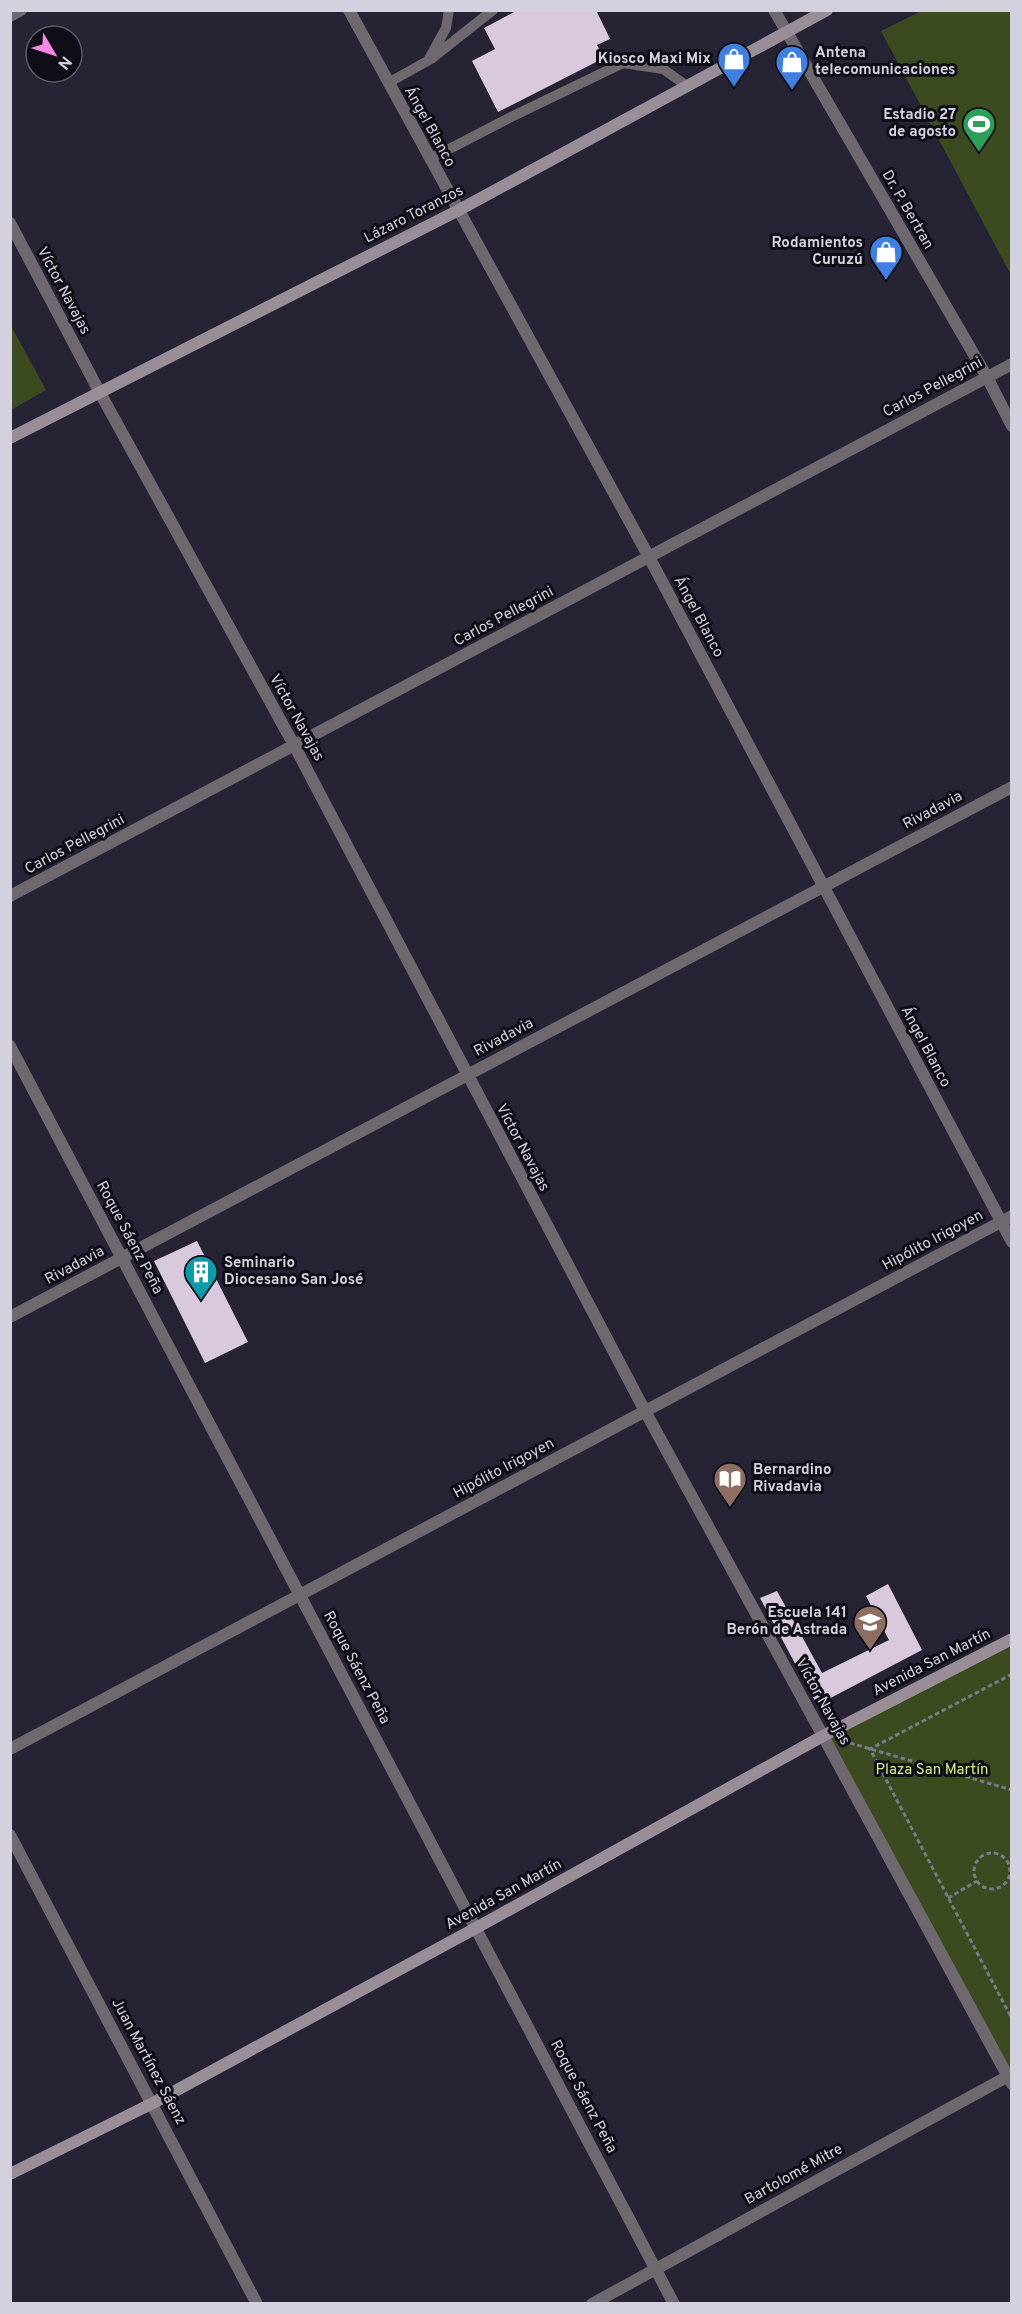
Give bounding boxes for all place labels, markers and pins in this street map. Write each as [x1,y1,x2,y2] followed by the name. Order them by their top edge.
[716,41,752,88] shop icon: Kiosco Maxi Mix
[774,44,810,91] shop icon: Antena telecomunicaciones
[815,44,956,80] place label: Antena telecomunicaciones
[598,50,711,69] place label: Kiosco Maxi Mix
[883,106,956,142] place label: Estadio 27 de agosto
[961,106,997,153] sports icon: Estadio 27 de agosto
[771,234,863,270] place label: Rodamientos Curuzú
[868,234,904,281] shop icon: Rodamientos Curuzú
[183,1254,219,1301] building icon: Seminario Diocesano San José
[224,1254,363,1290] place label: Seminario Diocesano San José
[712,1461,748,1508] library icon: Bernardino Rivadavia
[753,1461,831,1497] place label: Bernardino Rivadavia
[726,1604,847,1640] place label: Escuela 141 Berón de Astrada
[852,1604,888,1651] school or university icon: Escuela 141 Berón de Astrada

